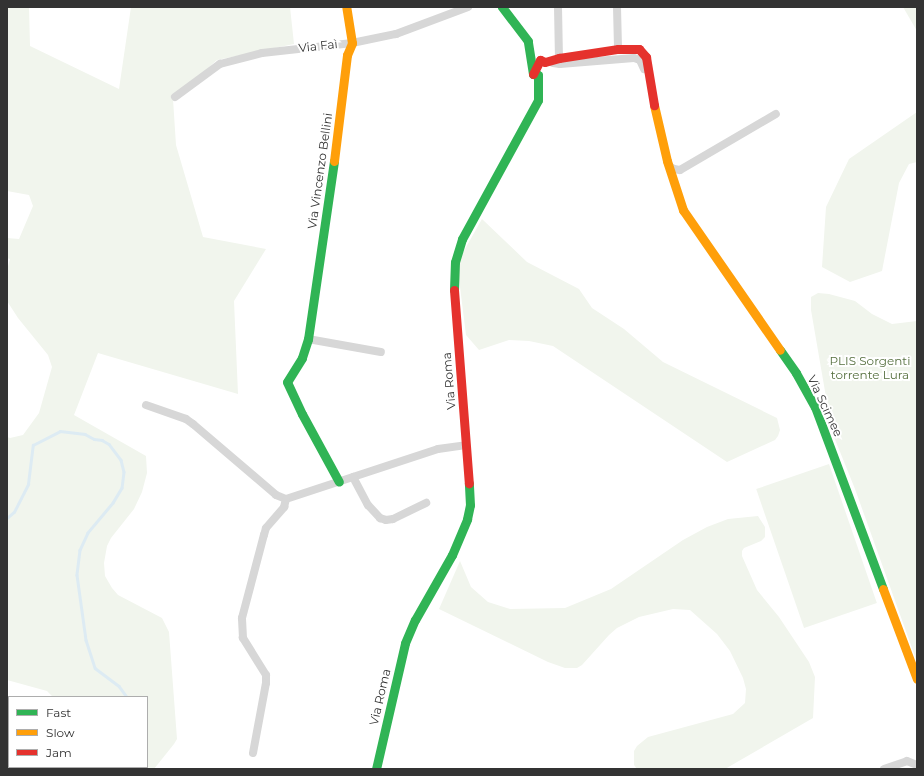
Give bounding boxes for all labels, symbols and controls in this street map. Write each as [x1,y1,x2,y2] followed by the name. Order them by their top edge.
[298,37,338,55] street label: Via Faì
[305,112,335,230] street label: Via Vincenzo Bellini
[439,352,459,410] street label: Via Roma
[830,354,910,382] park label: PLIS Sorgenti torrente Lura
[805,373,845,439] street label: Via Scimee
[367,667,393,727] street label: Via Roma
[8,696,148,768] legend
[46,705,71,720] text: Fast
[46,725,75,740] text: Slow
[46,745,72,760] text: Jam

